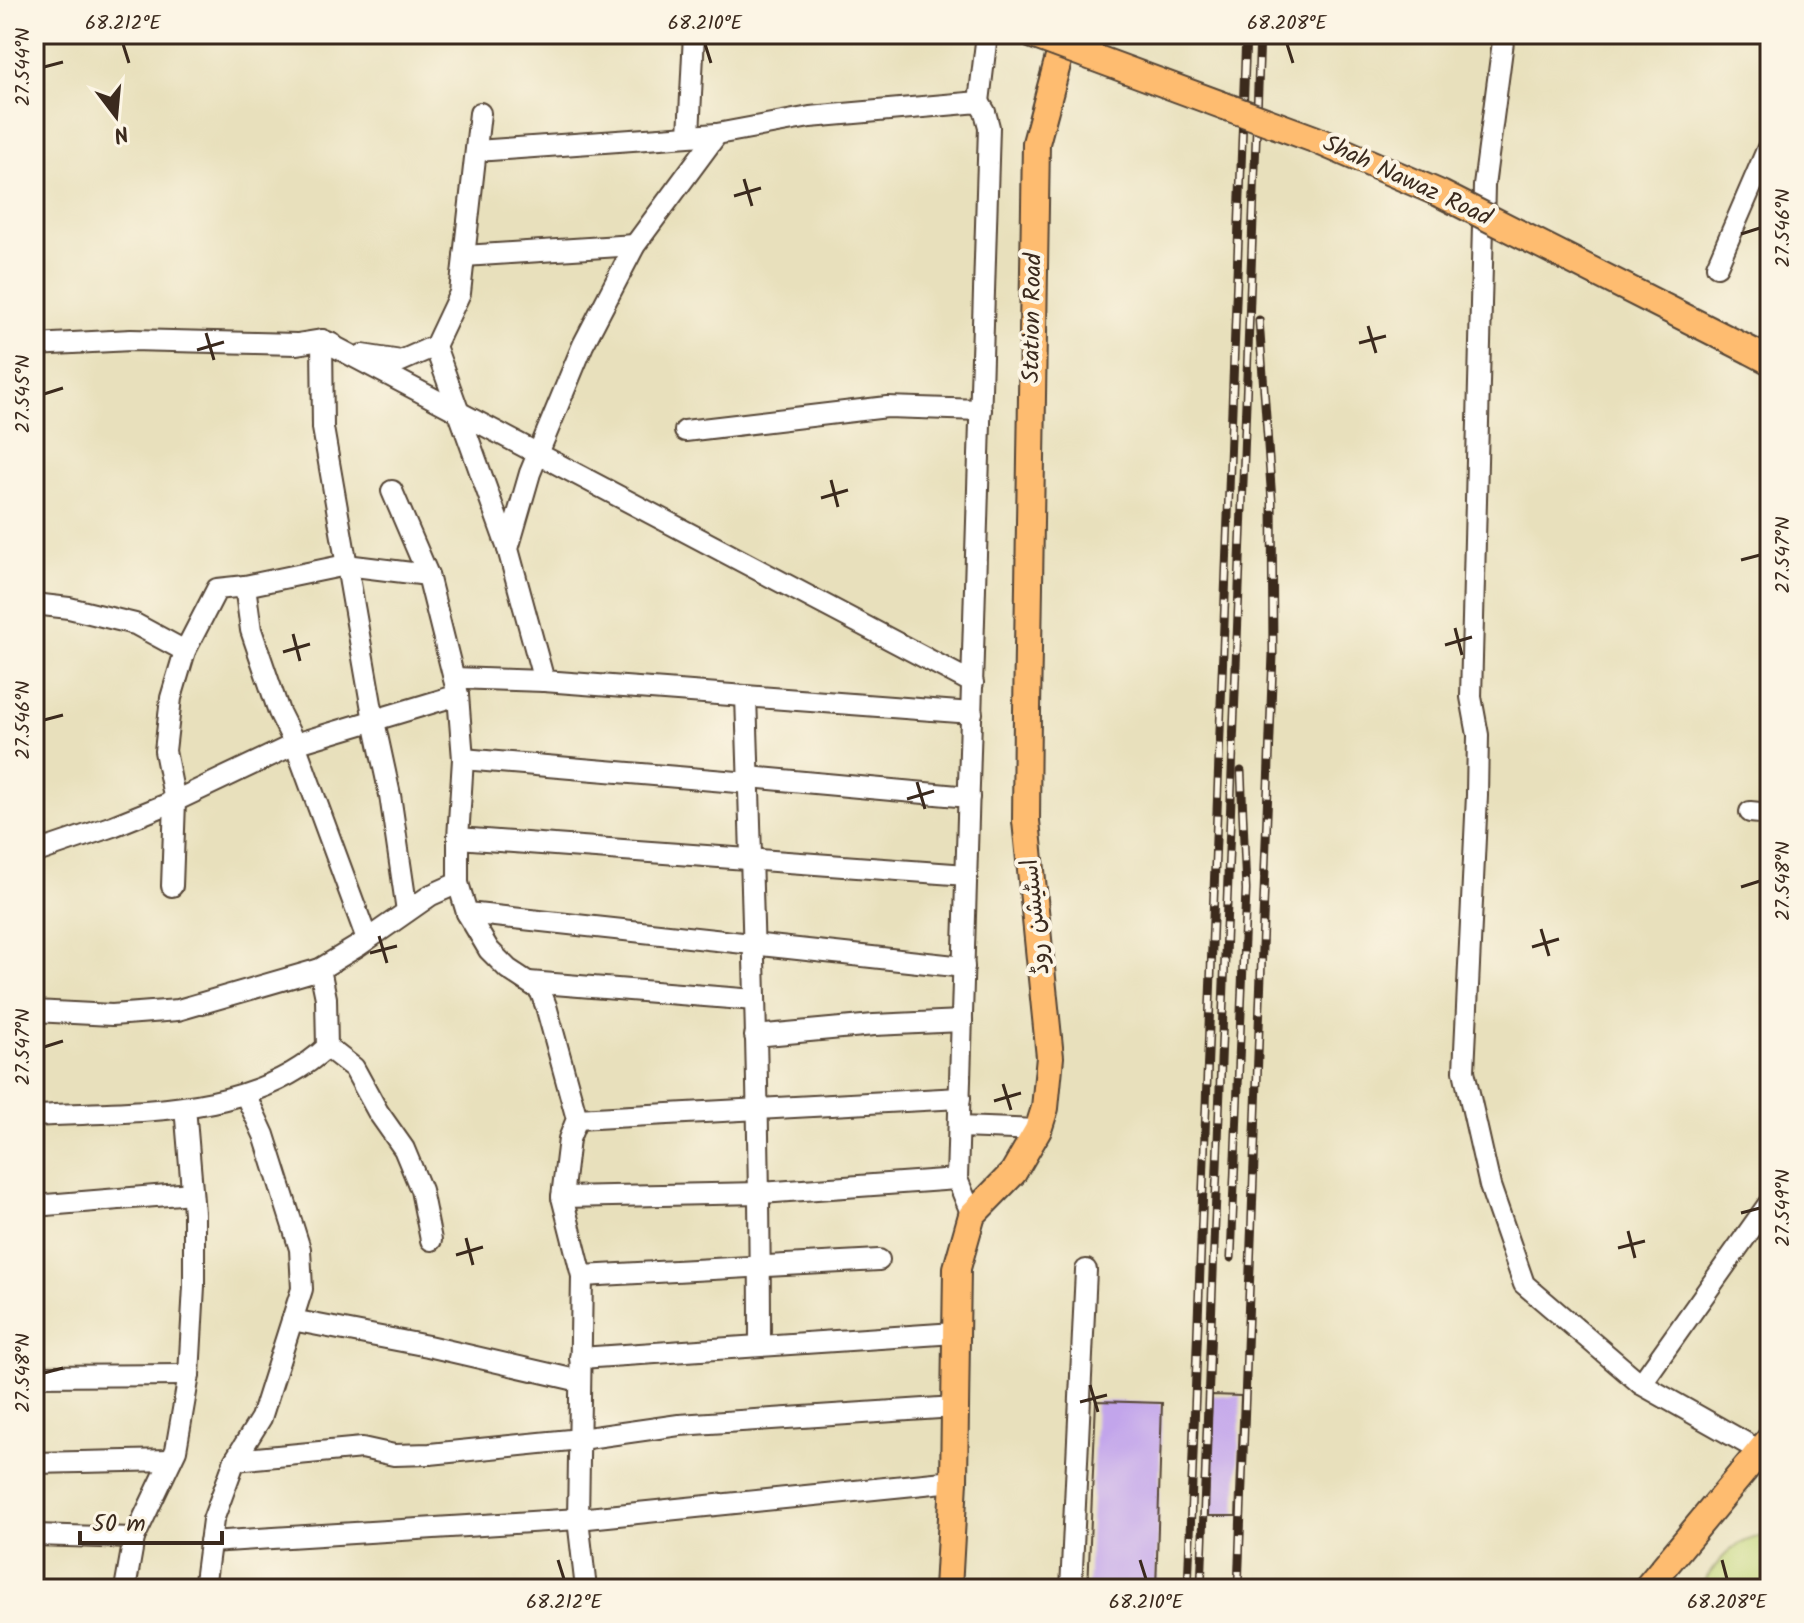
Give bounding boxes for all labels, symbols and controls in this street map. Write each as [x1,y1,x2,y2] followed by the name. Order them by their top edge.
[85,8,162,40] text: 68.212°E
[668,8,743,40] text: 68.210°E
[1247,8,1328,40] text: 68.208°E
[8,28,40,106] text: 27.544°N
[76,76,156,156] north arrow
[109,114,132,152] text: N
[1316,125,1499,238] street label: Shah Nawaz Road
[1768,189,1800,267] text: 27.546°N
[1012,252,1054,383] street label: Station Road
[8,355,40,433] text: 27.545°N
[1768,517,1800,593] text: 27.547°N
[8,681,40,759] text: 27.546°N
[1768,841,1800,921] text: 27.548°N
[1011,857,1061,977] street label: اسٹیشن روڈ
[8,1009,40,1085] text: 27.547°N
[1768,1169,1800,1247] text: 27.549°N
[8,1333,40,1413] text: 27.548°N
[80,1495,222,1545] scale bar
[92,1505,146,1544] text: 50 m
[526,1587,603,1619] text: 68.212°E
[1109,1587,1184,1619] text: 68.210°E
[1687,1587,1768,1619] text: 68.208°E

